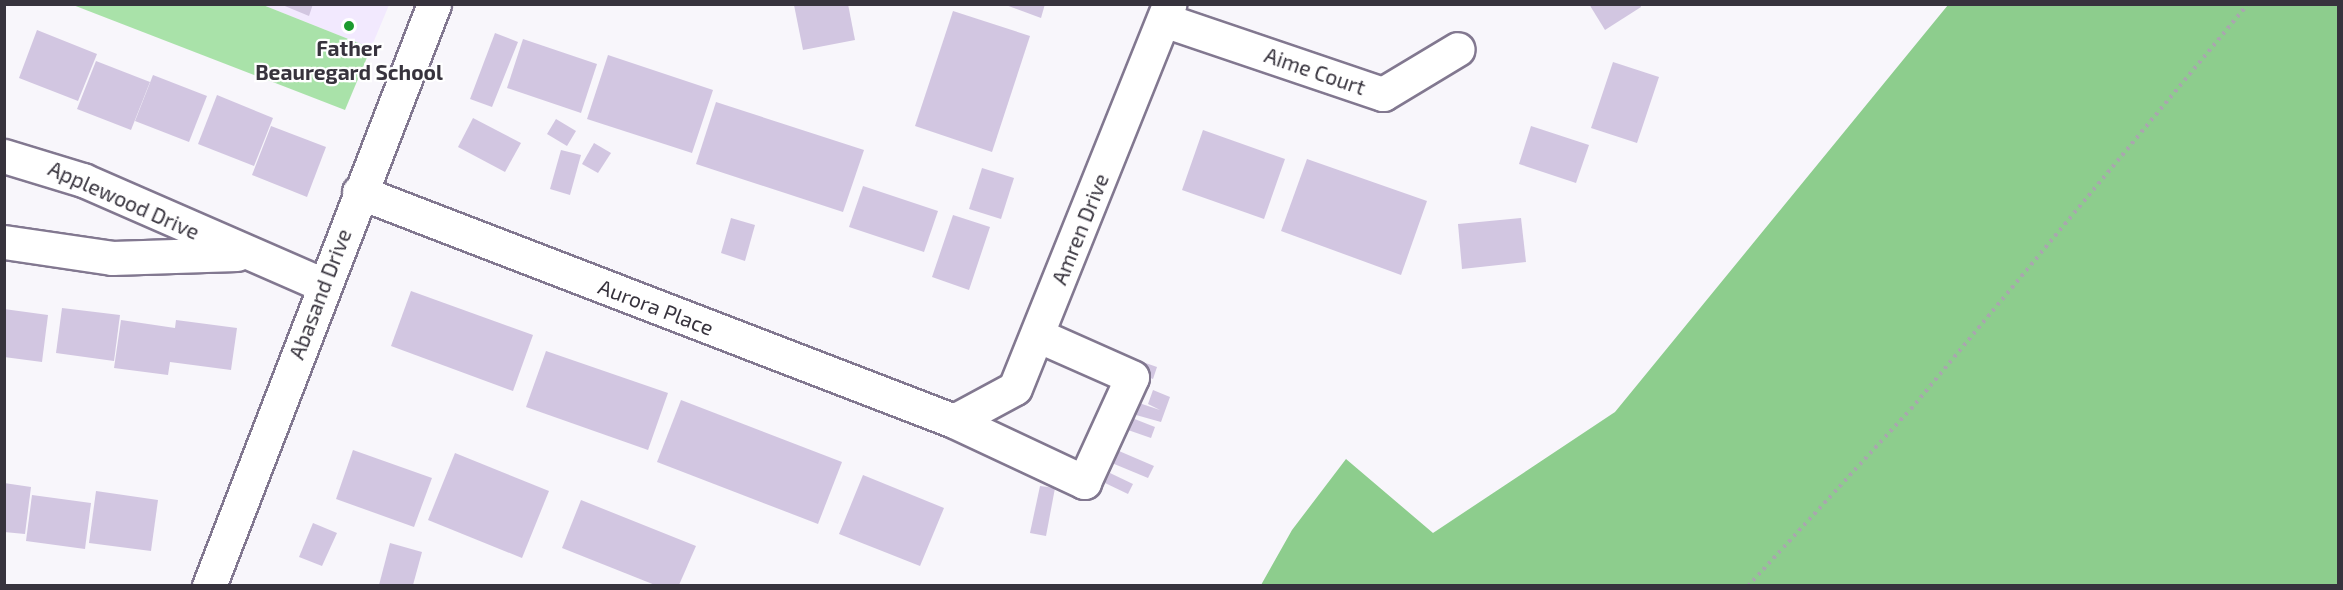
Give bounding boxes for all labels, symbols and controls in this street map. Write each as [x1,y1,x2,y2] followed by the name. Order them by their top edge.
[342,19,356,33] marker: Father Beauregard School
[255,35,443,85] place label: Father Beauregard School
[1261,42,1369,100] street label: Aime Court
[45,155,203,245] street label: Applewood Drive
[1046,170,1114,288] street label: Amren Drive
[284,225,356,363] street label: Abasand Drive
[595,274,717,340] street label: Aurora Place

